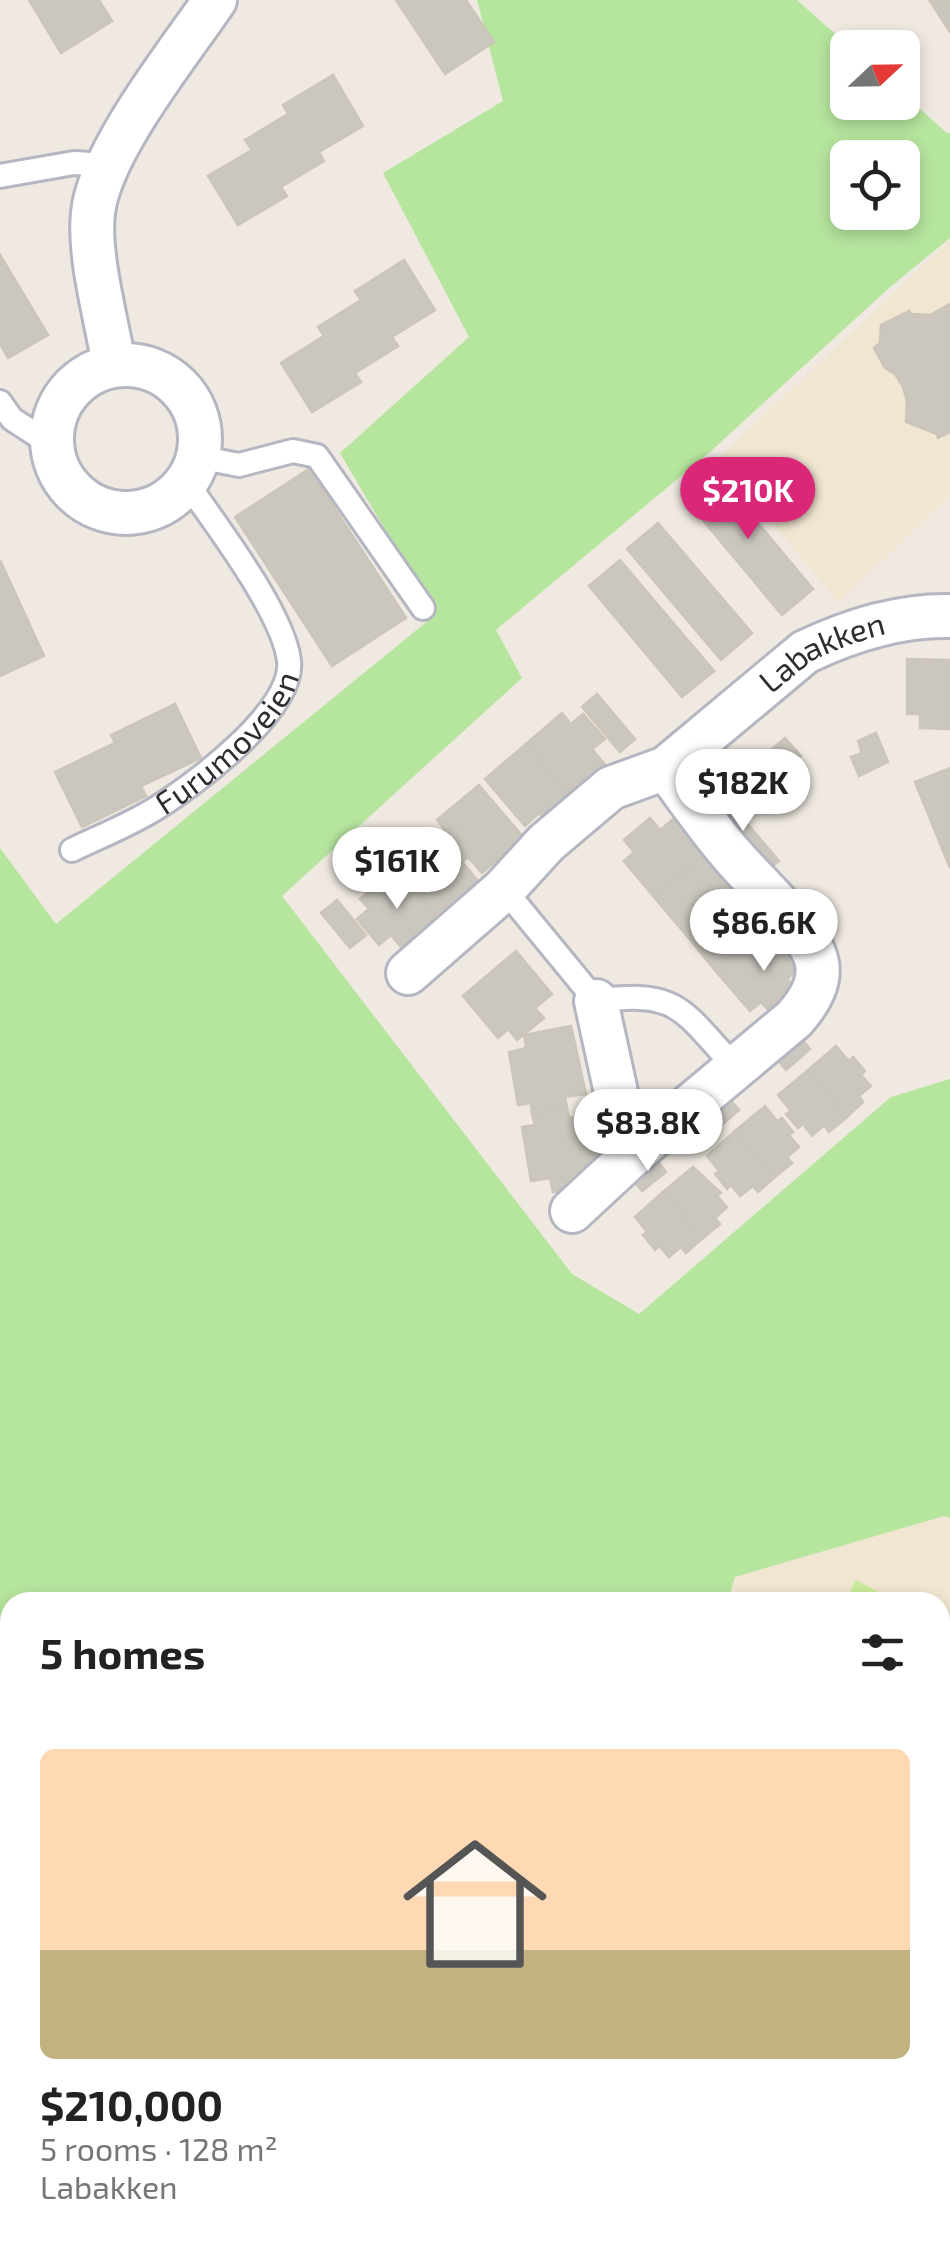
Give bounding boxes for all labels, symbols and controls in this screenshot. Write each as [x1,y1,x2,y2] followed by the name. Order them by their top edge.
[830,30,920,120] north arrow
[830,30,920,230] map controls
[830,140,920,230] button: locate
[678,457,818,542] pin: $210K
[702,470,794,508] text: $210K
[751,603,888,699] street label: Labakken
[147,666,305,821] street label: Furumoveien
[673,749,813,834] pin: $182K
[697,762,789,800] text: $182K
[327,827,467,912] pin: $161K
[354,840,440,878] text: $161K
[683,889,845,974] pin: $86.6K
[712,902,816,940] text: $86.6K
[567,1089,729,1174] pin: $83.8K
[596,1102,700,1140] text: $83.8K
[855,1625,910,1680] icon: filters
[40,1627,205,1677] text: 5 homes
[385,1814,565,1994] icon: home
[40,2079,223,2129] text: $210,000
[40,2129,278,2167] text: 5 rooms · 128 m²
[40,2167,178,2205] text: Labakken

